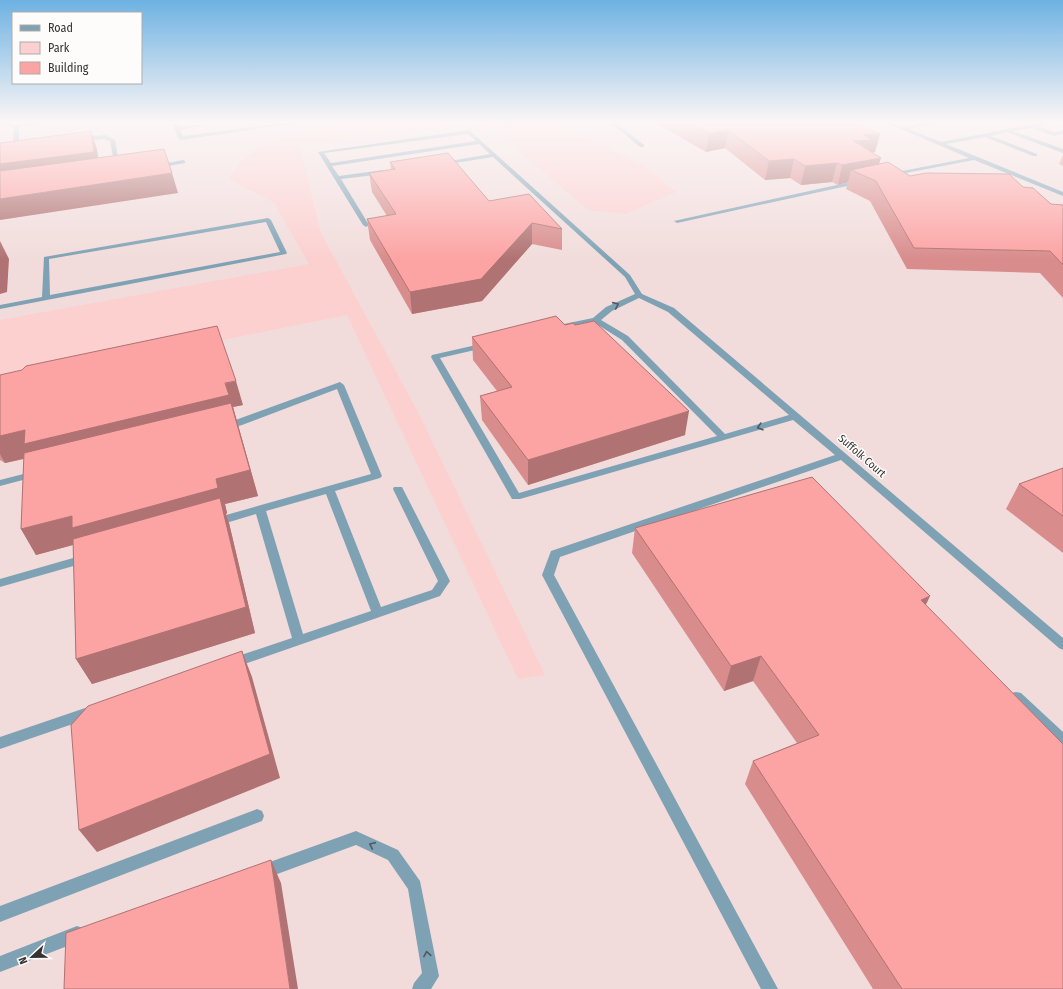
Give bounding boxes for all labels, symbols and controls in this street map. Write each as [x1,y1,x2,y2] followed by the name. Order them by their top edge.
[12,12,142,84] legend
[48,21,73,35] text: Road
[48,41,70,55] text: Park
[48,61,89,75] text: Building
[612,302,619,310] one-way arrow
[757,422,763,430] one-way arrow
[836,432,889,480] street label: Suffolk Court
[369,842,377,850] one-way arrow
[12,937,52,977] north arrow
[423,951,432,957] one-way arrow
[16,955,30,966] text: N

